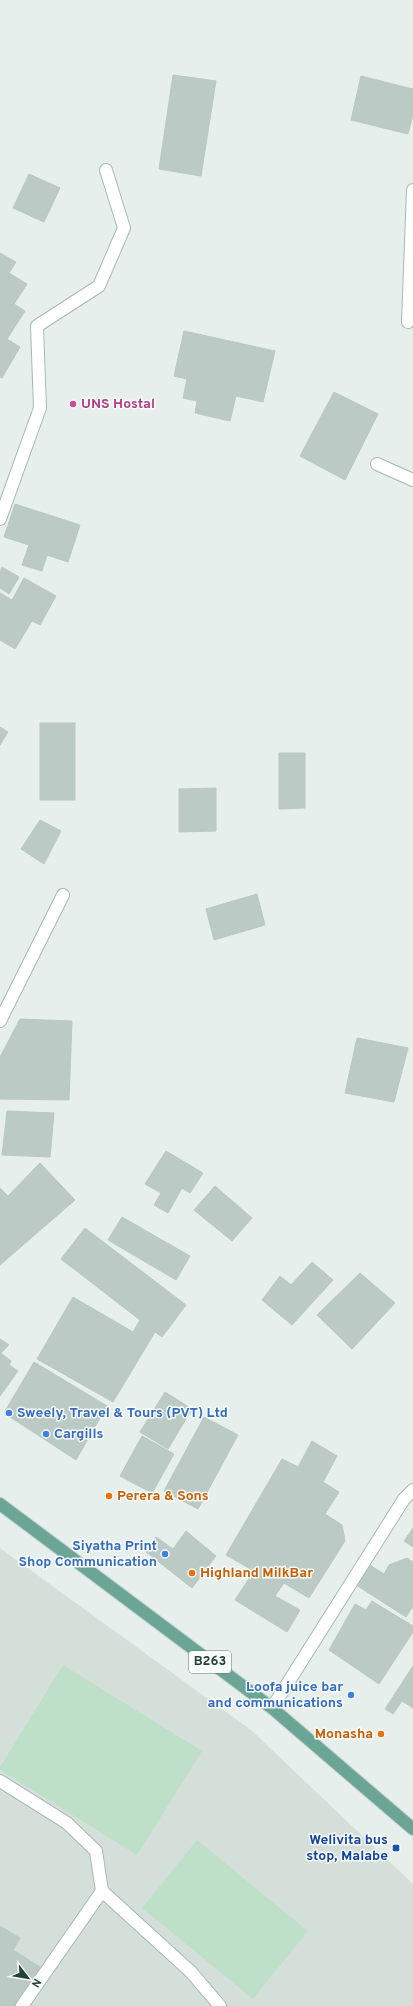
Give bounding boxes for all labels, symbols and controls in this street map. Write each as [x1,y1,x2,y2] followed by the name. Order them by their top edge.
[81,396,155,413] place label: UNS Hostal
[68,399,78,409] marker: UNS Hostal
[17,1405,228,1422] place label: Sweely, Travel & Tours (PVT) Ltd
[4,1408,14,1418] marker: Sweely, Travel & Tours (PVT) Ltd
[54,1426,103,1443] place label: Cargills
[41,1429,51,1439] marker: Cargills
[117,1488,209,1505] place label: Perera & Sons
[104,1491,114,1501] marker: Perera & Sons
[18,1538,157,1571] place label: Siyatha Print Shop Communication
[160,1549,170,1559] marker: Siyatha Print Shop Communication
[200,1565,313,1582] place label: Highland MilkBar
[187,1568,197,1578] marker: Highland MilkBar
[189,1651,231,1673] road number: B263
[207,1679,343,1712] place label: Loofa juice bar and communications
[346,1690,356,1700] marker: Loofa juice bar and communications
[315,1726,373,1743] place label: Monasha
[376,1729,386,1739] marker: Monasha
[306,1832,388,1865] place label: Welivita bus stop, Malabe
[391,1843,401,1853] marker: Welivita bus stop, Malabe
[8,1958,48,1998] north arrow
[28,1976,44,1990] text: N

